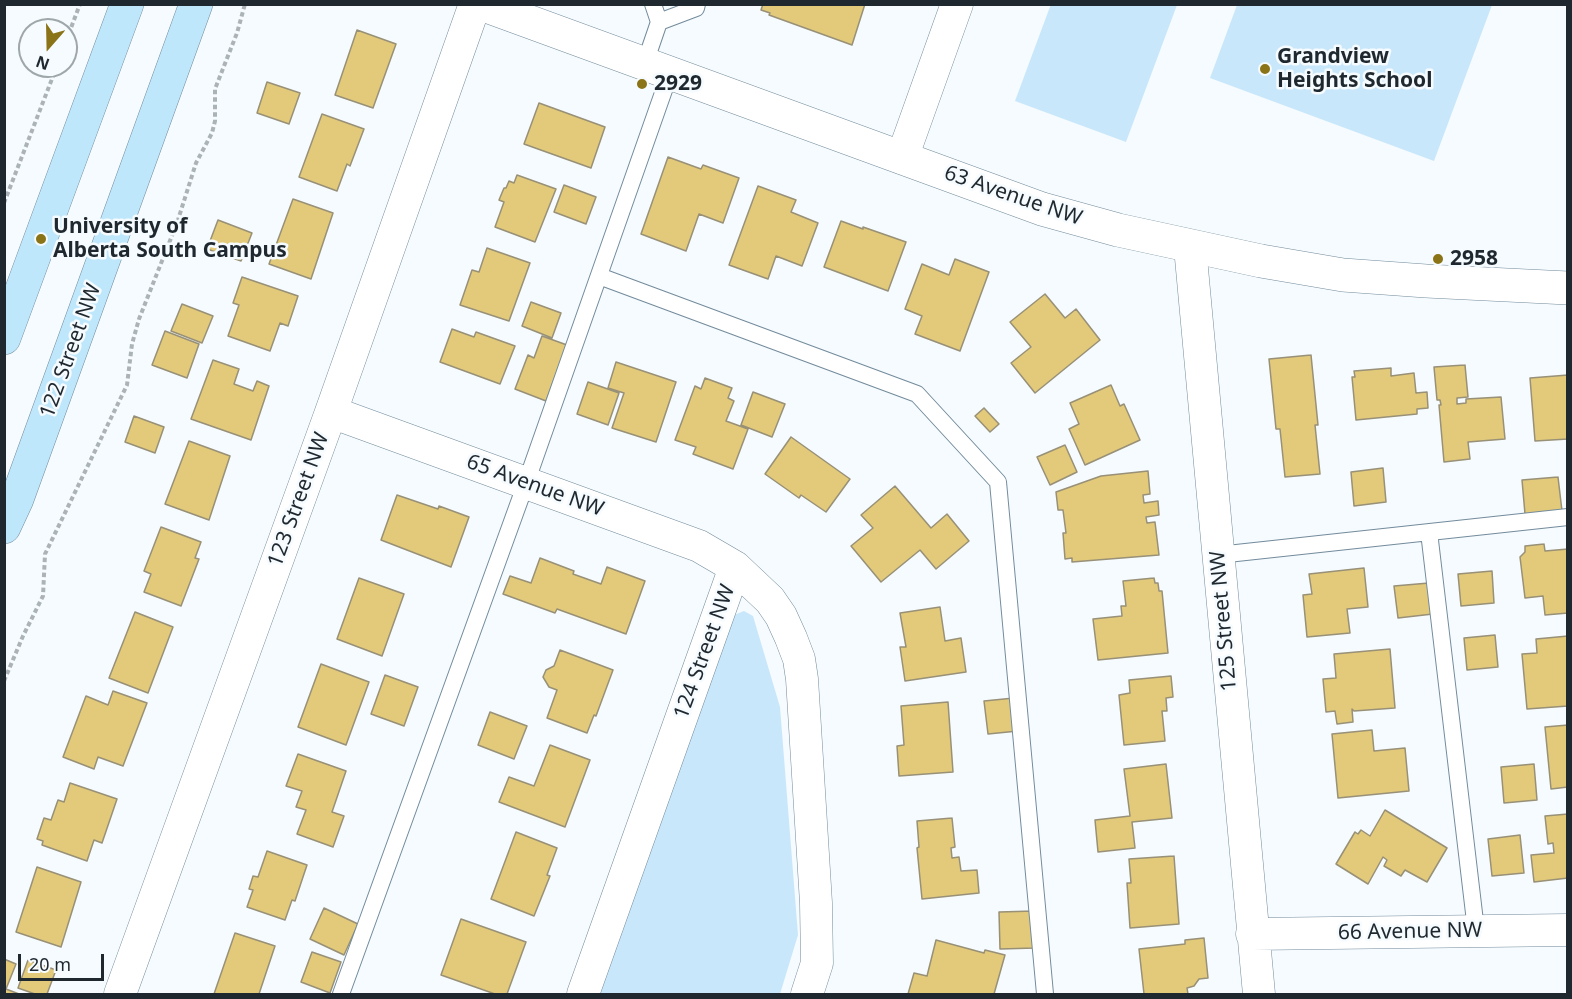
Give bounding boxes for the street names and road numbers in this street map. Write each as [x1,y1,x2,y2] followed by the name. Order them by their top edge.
[941,161,1085,231] street label: 63 Avenue NW
[35,280,107,422] street label: 122 Street NW
[263,429,335,571] street label: 123 Street NW
[463,450,607,522] street label: 65 Avenue NW
[1205,550,1243,692] street label: 125 Street NW
[669,581,741,723] street label: 124 Street NW
[1338,918,1482,946] street label: 66 Avenue NW

